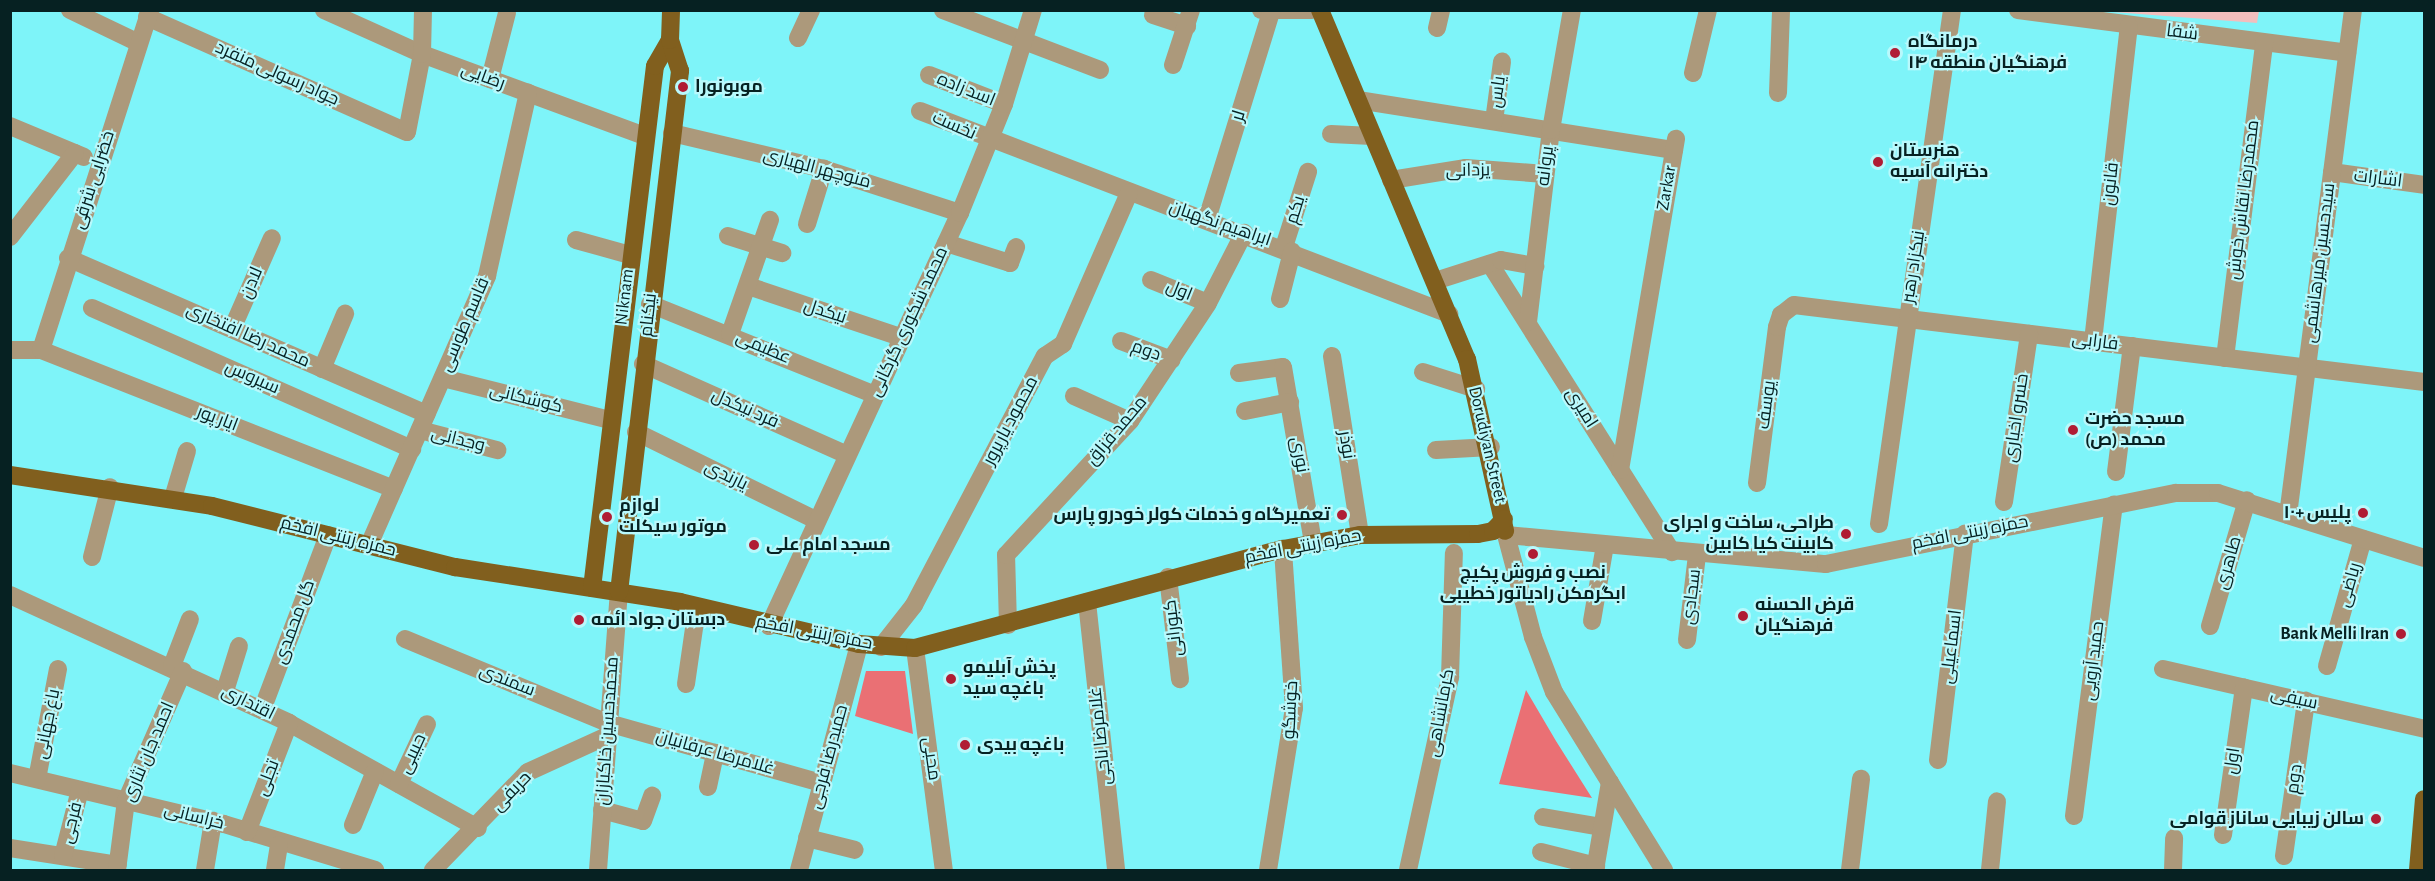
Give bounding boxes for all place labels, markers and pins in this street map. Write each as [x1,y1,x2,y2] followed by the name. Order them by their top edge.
[1908,32,2067,74] place label: درمانگاه فرهنگیان منطقه ۱۴
[1886,44,1904,62] marker: درمانگاه فرهنگیان منطقه ۱۴
[695,76,763,98] place label: موبونورا
[676,80,690,94] marker: موبونورا
[1890,141,1988,184] place label: هنرستان دخترانه آسیه
[1871,155,1885,169] marker: هنرستان دخترانه آسیه
[2085,409,2185,452] place label: مسجد حضرت محمد (ص)
[2066,423,2080,437] marker: مسجد حضرت محمد (ص)
[619,496,727,538] place label: لوازم موتور سیکلت
[2284,502,2351,524] place label: پلیس +۱۰
[1053,504,1330,526] place label: تعمیرگاه و خدمات کولر خودرو پارس
[2356,506,2370,520] marker: پلیس +۱۰
[1335,508,1349,522] marker: تعمیرگاه و خدمات کولر خودرو پارس
[600,510,614,524] marker: لوازم موتور سیکلت
[1663,513,1834,556] place label: طراحی، ساخت و اجرای کابینت کیا کابین
[1839,527,1853,541] marker: طراحی، ساخت و اجرای کابینت کیا کابین
[766,534,891,556] place label: مسجد امام علی
[747,538,761,552] marker: مسجد امام علی
[1526,547,1540,561] marker: نصب و فروش پکیج ابگرمکن رادیاتور خطیبی
[1440,563,1626,606] place label: نصب و فروش پکیج ابگرمکن رادیاتور خطیبی
[1755,595,1854,638] place label: قرض الحسنه فرهنگیان
[591,609,725,631] place label: دبستان جواد ائمه
[1736,609,1750,623] marker: قرض الحسنه فرهنگیان
[572,613,586,627] marker: دبستان جواد ائمه
[2280,623,2389,645] place label: Bank Melli Iran
[2394,627,2408,641] marker: Bank Melli Iran
[963,658,1056,700] place label: پخش آبلیمو باغچه سید
[944,672,958,686] marker: پخش آبلیمو باغچه سید
[977,734,1064,756] place label: باغچه بیدی
[958,738,972,752] marker: باغچه بیدی
[2170,808,2364,830] place label: سالن زیبایی ساناز قوامی
[2369,812,2383,826] marker: سالن زیبایی ساناز قوامی

